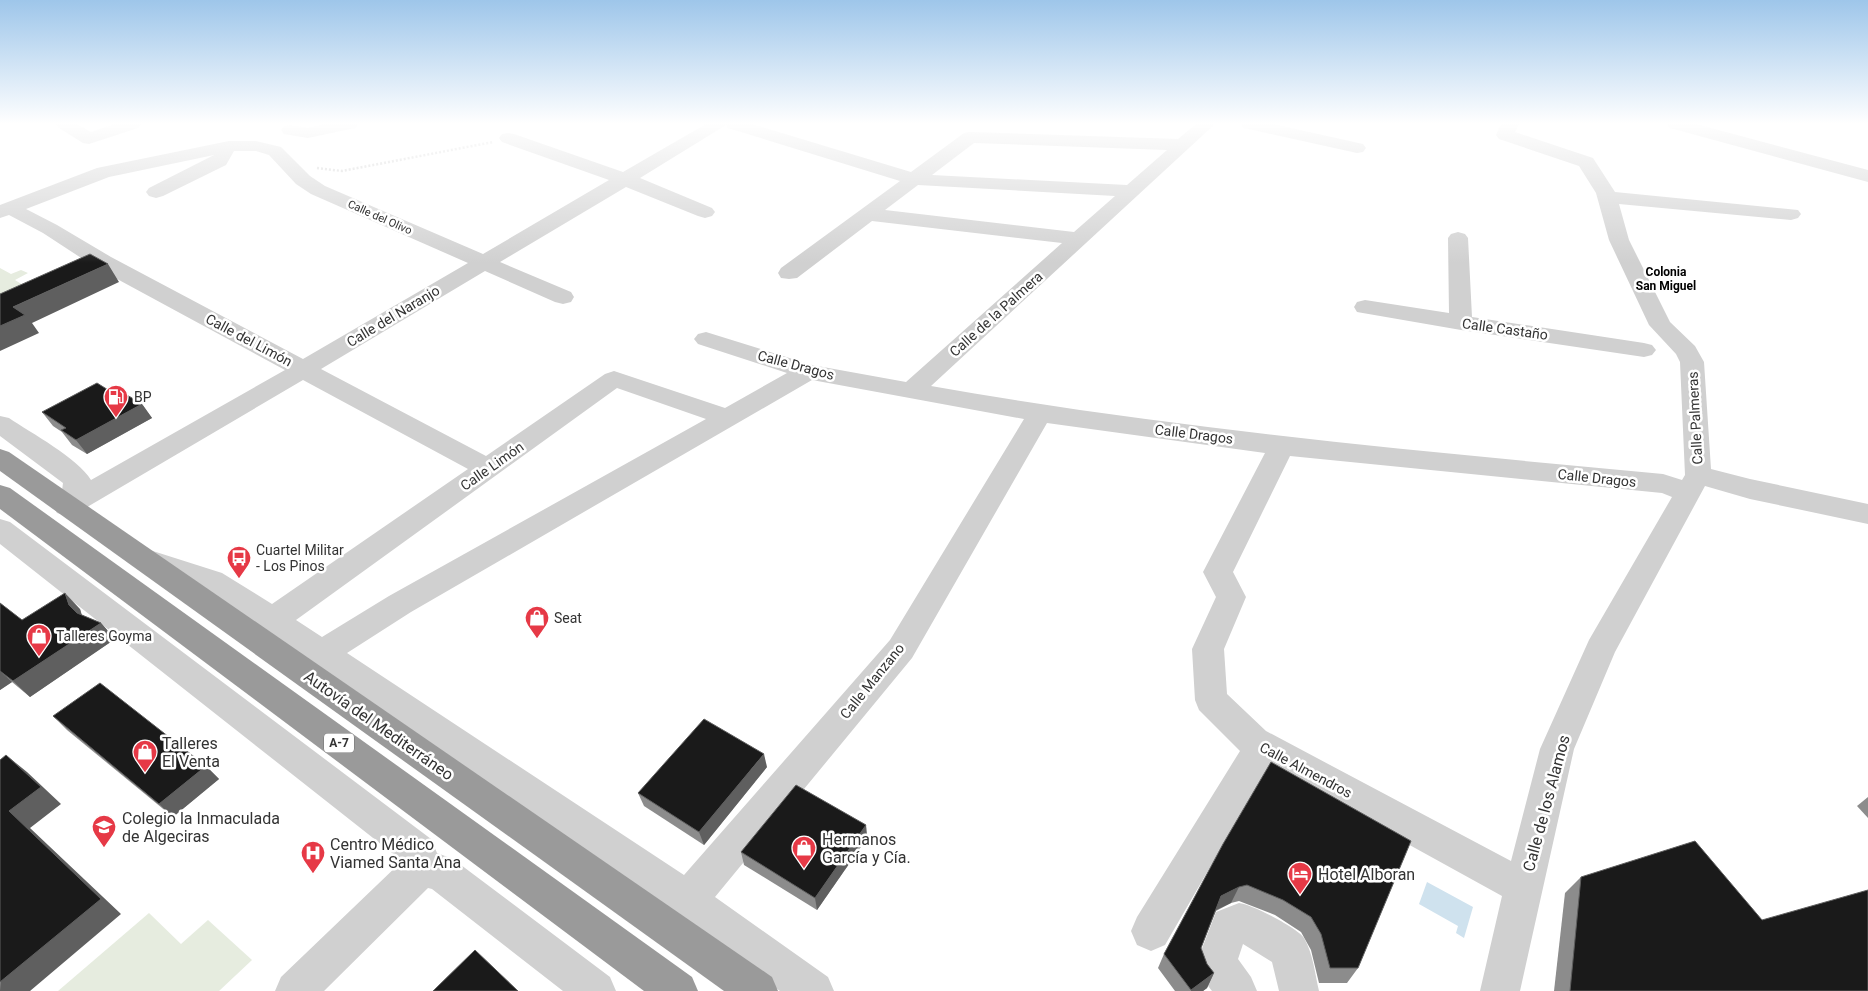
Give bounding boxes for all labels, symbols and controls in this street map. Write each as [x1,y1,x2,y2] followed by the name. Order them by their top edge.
[346,197,414,237] street label: Calle del Olivo
[1636,265,1696,293] district label: Colonia San Miguel
[946,268,1046,360] street label: Calle de la Palmera
[344,282,442,350] street label: Calle del Naranjo
[203,311,295,369] street label: Calle del Limón
[1461,315,1549,343] street label: Calle Castaño
[756,347,836,383] street label: Calle Dragos
[1685,371,1705,465] street label: Calle Palmeras
[103,384,129,418] fuel station icon: BP
[134,389,152,405] place label: BP
[1154,421,1234,447] street label: Calle Dragos
[457,438,527,494] street label: Calle Limón
[1557,466,1637,490] street label: Calle Dragos
[256,542,344,574] place label: Cuartel Militar - Los Pinos
[226,545,252,579] bus stop icon: Cuartel Militar - Los Pinos
[524,605,550,639] shop icon: Seat
[554,610,582,626] place label: Seat
[26,623,52,657] shop icon: Talleres Goyma
[56,628,152,644] place label: Talleres Goyma
[837,640,907,722] street label: Calle Manzano
[300,667,457,784] street label: Autovía del Mediterráneo
[1519,733,1574,873] street label: Calle de los Alamos
[162,734,220,771] place label: Talleres El Venta
[324,734,354,752] road number: A-7
[132,739,158,773] shop icon: Talleres El Venta
[1257,739,1355,801] street label: Calle Almendros
[122,809,280,846] place label: Colegio la Inmaculada de Algeciras
[91,814,117,848] school or university icon: Colegio la Inmaculada de Algeciras
[822,830,911,867] place label: Hermanos García y Cía.
[330,835,461,872] place label: Centro Médico Viamed Santa Ana
[791,835,817,869] shop icon: Hermanos García y Cía.
[300,840,326,874] hospital icon: Centro Médico Viamed Santa Ana
[1287,861,1313,895] hotel icon: Hotel Alboran
[1318,865,1415,884] place label: Hotel Alboran

